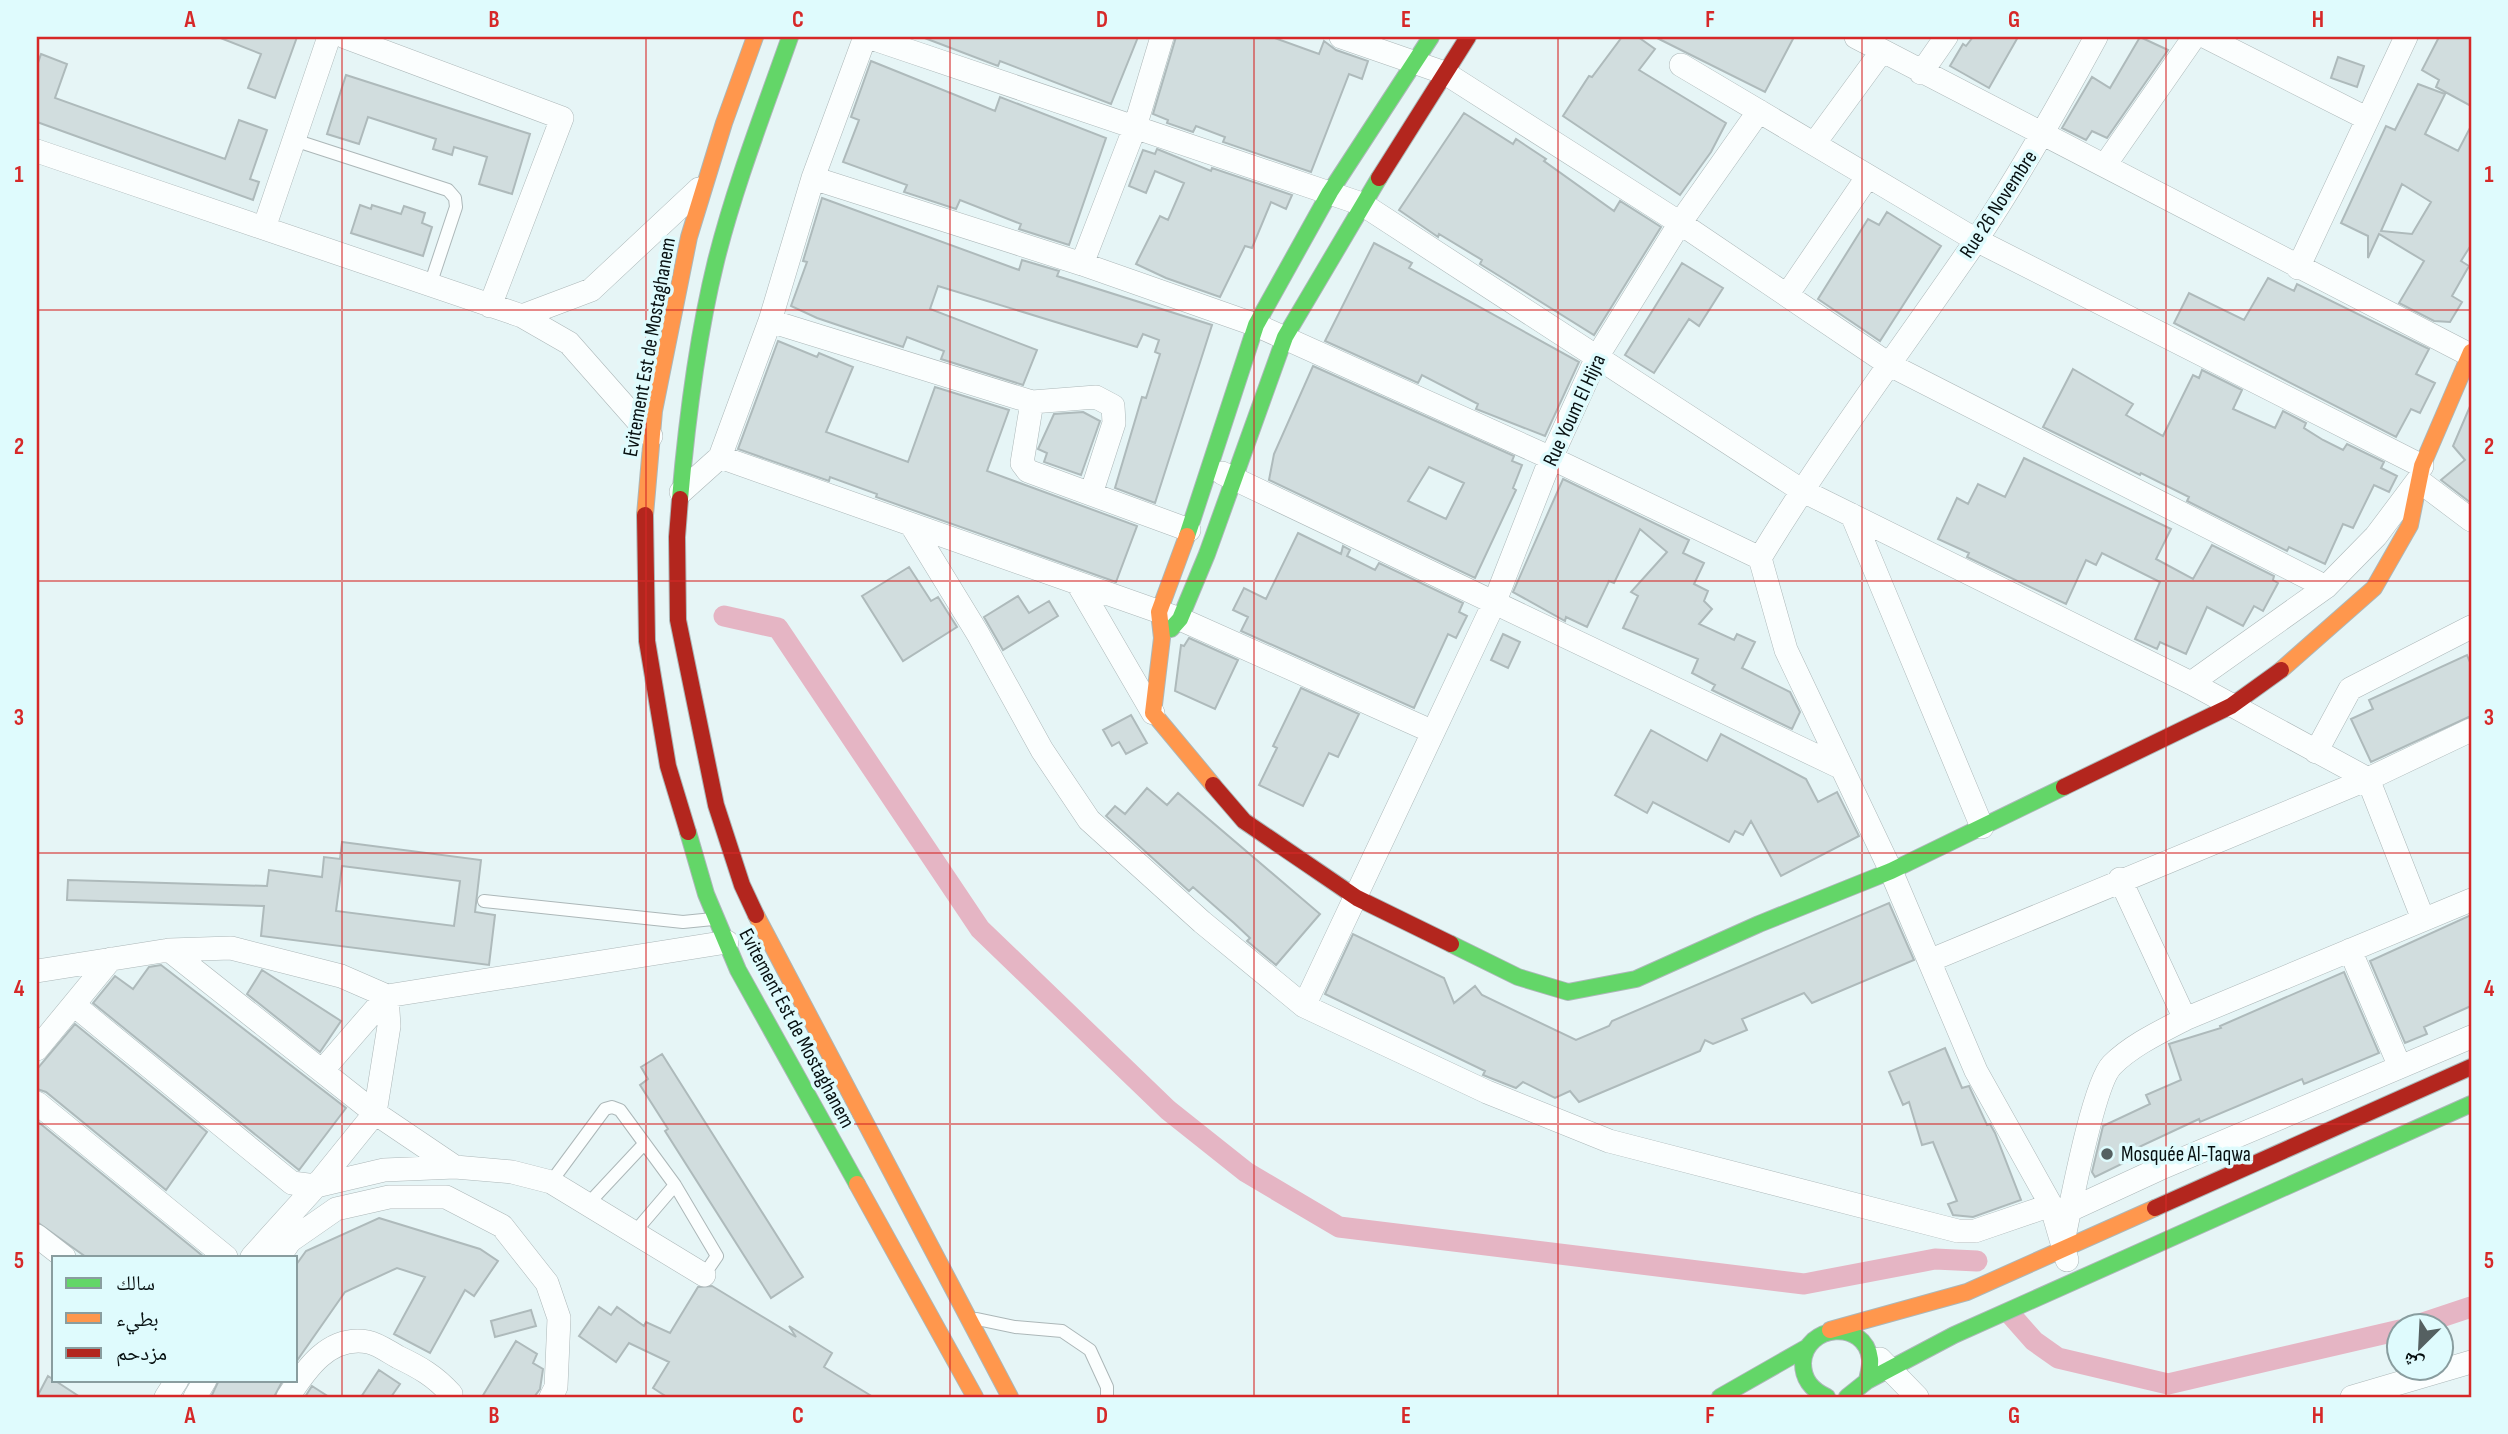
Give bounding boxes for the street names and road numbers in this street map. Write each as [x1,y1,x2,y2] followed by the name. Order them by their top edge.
[1954,146,2043,263] street label: Rue 26 Novembre
[618,236,681,459] street label: Evitement Est de Mostaghanem
[1538,350,1611,470] street label: Rue Youm El Hijra
[733,924,860,1132] street label: Evitement Est de Mostaghanem

